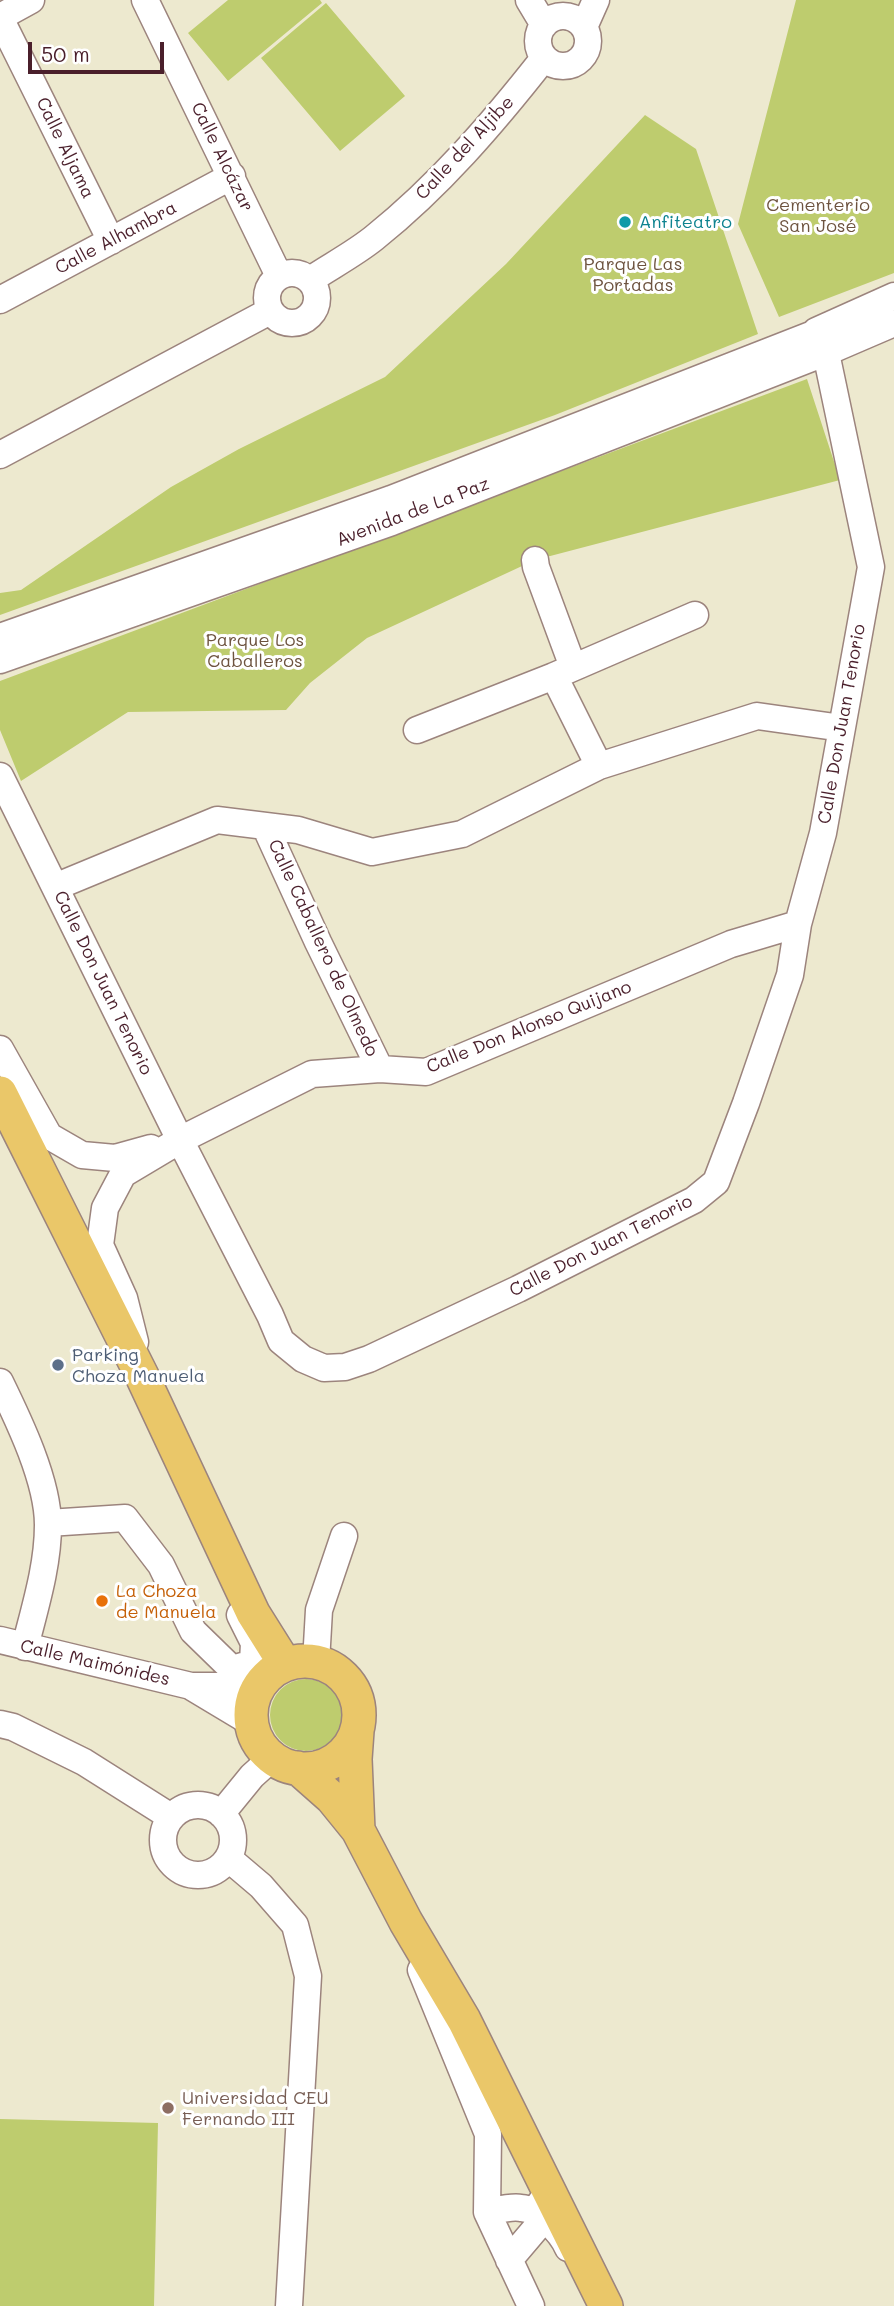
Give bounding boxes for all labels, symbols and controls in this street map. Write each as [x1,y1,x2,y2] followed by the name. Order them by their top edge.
[32,28,168,72] scale bar
[41,40,90,67] text: 50 m
[411,92,519,204] street label: Calle del Aljibe
[31,94,99,202] street label: Calle Aljama
[186,99,258,215] street label: Calle Alcázar
[766,194,870,236] park label: Cementerio San José
[52,197,180,279] street label: Calle Alhambra
[639,211,732,233] place label: Anfiteatro
[617,214,633,230] marker: Anfiteatro
[584,253,682,296] park label: Parque Las Portadas
[333,473,493,551] street label: Avenida de La Paz
[814,622,870,826] street label: Calle Don Juan Tenorio
[206,629,304,672] park label: Parque Los Caballeros
[263,836,383,1060] street label: Calle Caballero de Olmedo
[49,887,157,1079] street label: Calle Don Juan Tenorio
[423,976,635,1078] street label: Calle Don Alonso Quijano
[506,1190,696,1302] street label: Calle Don Juan Tenorio
[72,1344,205,1386] place label: Parking Choza Manuela
[50,1357,66,1373] marker: Parking Choza Manuela
[116,1580,217,1622] place label: La Choza de Manuela
[94,1593,110,1609] marker: La Choza de Manuela
[18,1635,172,1691] street label: Calle Maimónides
[182,2087,328,2130] place label: Universidad CEU Fernando III
[160,2100,176,2116] marker: Universidad CEU Fernando III

